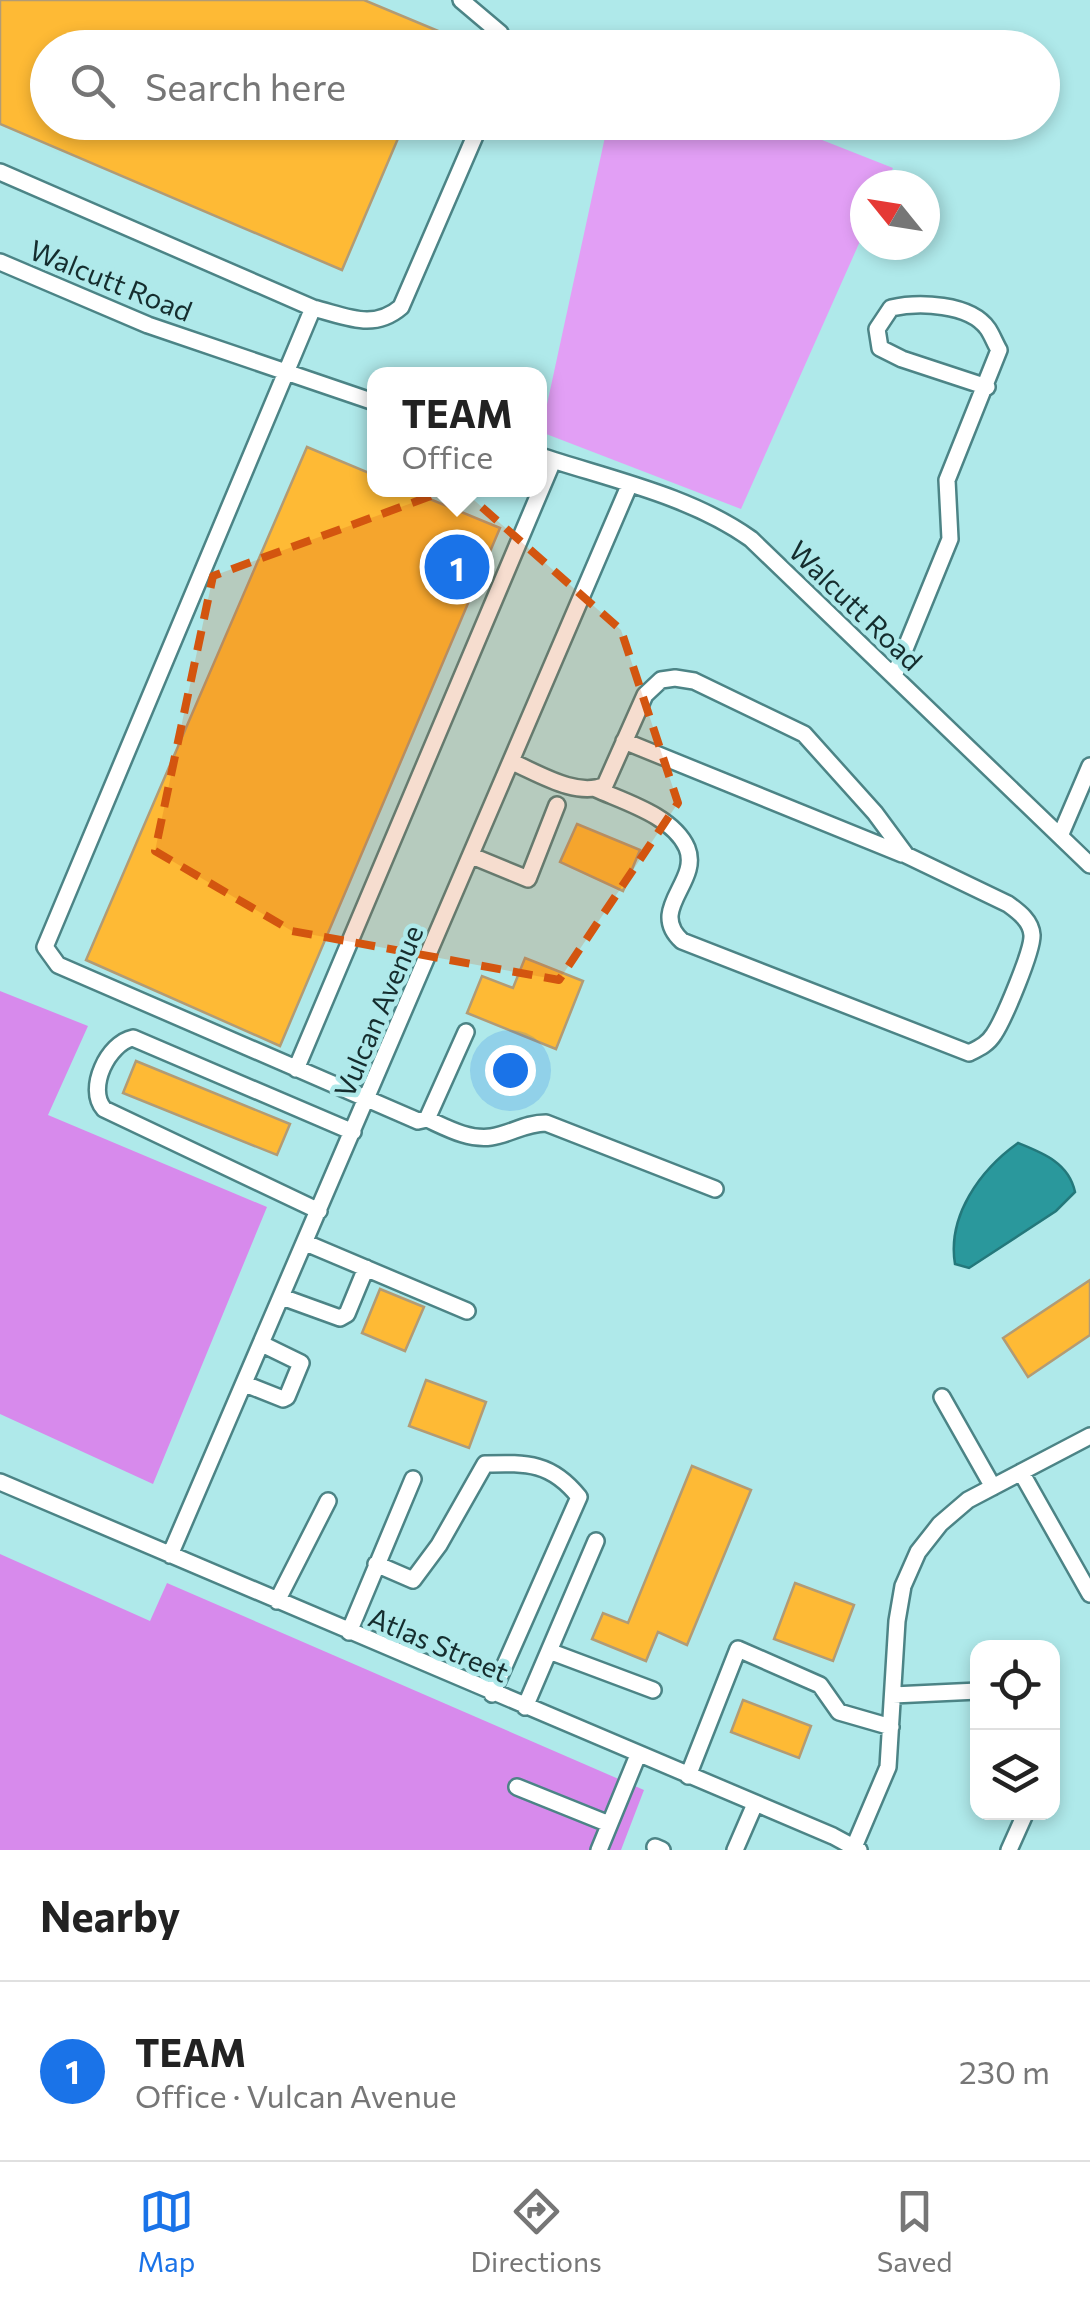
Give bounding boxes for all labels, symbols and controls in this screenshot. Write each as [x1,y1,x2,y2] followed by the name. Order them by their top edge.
[30,30,1060,140] search box
[65,58,120,113] icon: search
[145,62,346,109] text: Search here
[850,170,940,260] north arrow
[25,232,197,328] street label: Walcutt Road
[367,367,547,497] popup
[401,389,513,436] text: TEAM
[401,436,493,476] text: Office
[424,530,490,604] pin: 1
[782,533,930,677] street label: Walcutt Road
[326,920,430,1102] street label: Vulcan Avenue
[485,1045,536,1096] your location
[364,1599,514,1689] street label: Atlas Street
[970,1640,1060,1820] map controls
[970,1640,1060,1730] button: locate
[970,1730,1060,1820] button: layers
[40,1889,180,1941] text: Nearby
[135,2028,246,2075] text: TEAM
[65,2051,80,2091] text: 1
[959,2051,1050,2091] text: 230 m
[135,2075,457,2115] text: Office · Vulcan Avenue
[138,2184,195,2278] tab: Map
[470,2184,602,2278] tab: Directions
[877,2184,952,2278] tab: Saved

